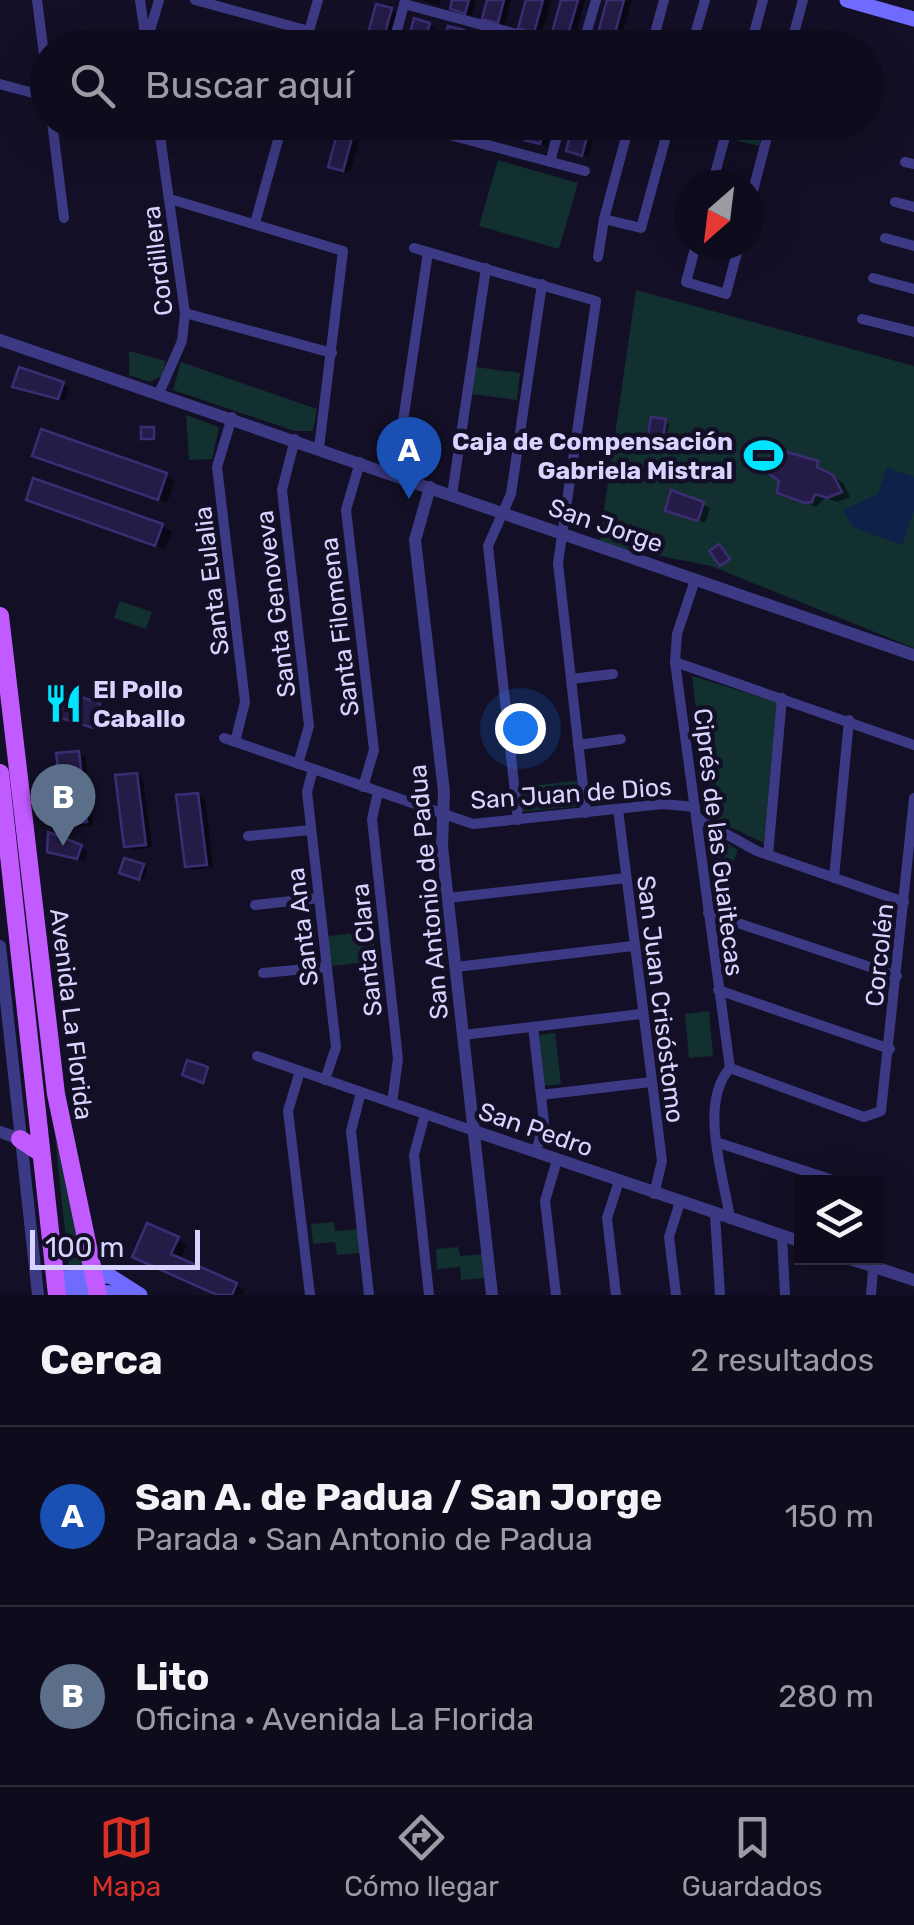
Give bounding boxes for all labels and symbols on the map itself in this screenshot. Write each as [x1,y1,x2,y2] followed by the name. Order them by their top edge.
[674,170,764,260] north arrow
[136,204,179,318] street label: Cordillera
[376,416,442,499] pin: A
[452,427,733,485] place label: Caja de Compensación Gabriela Mistral
[742,434,784,476] sports icon: Caja de Compensación Gabriela Mistral
[545,492,667,559] street label: San Jorge
[188,505,235,657] street label: Santa Eulalia
[250,509,301,699] street label: Santa Genoveva
[314,536,365,718] street label: Santa Filomena
[93,675,185,733] place label: El Pollo Caballo
[42,682,84,724] restaurant icon: El Pollo Caballo
[495,703,546,754] your location
[688,707,749,978] street label: Ciprés de las Guaitecas
[403,763,454,1021] street label: San Antonio de Padua
[30,764,96,846] pin: B
[469,772,673,815] street label: San Juan de Dios
[281,866,324,988] street label: Santa Ana
[631,874,690,1125] street label: San Juan Crisóstomo
[345,882,388,1018] street label: Santa Clara
[860,902,899,1008] street label: Corcolén
[44,907,99,1121] street label: Avenida La Florida
[475,1096,597,1163] street label: San Pedro
[30,1225,200,1270] scale bar

